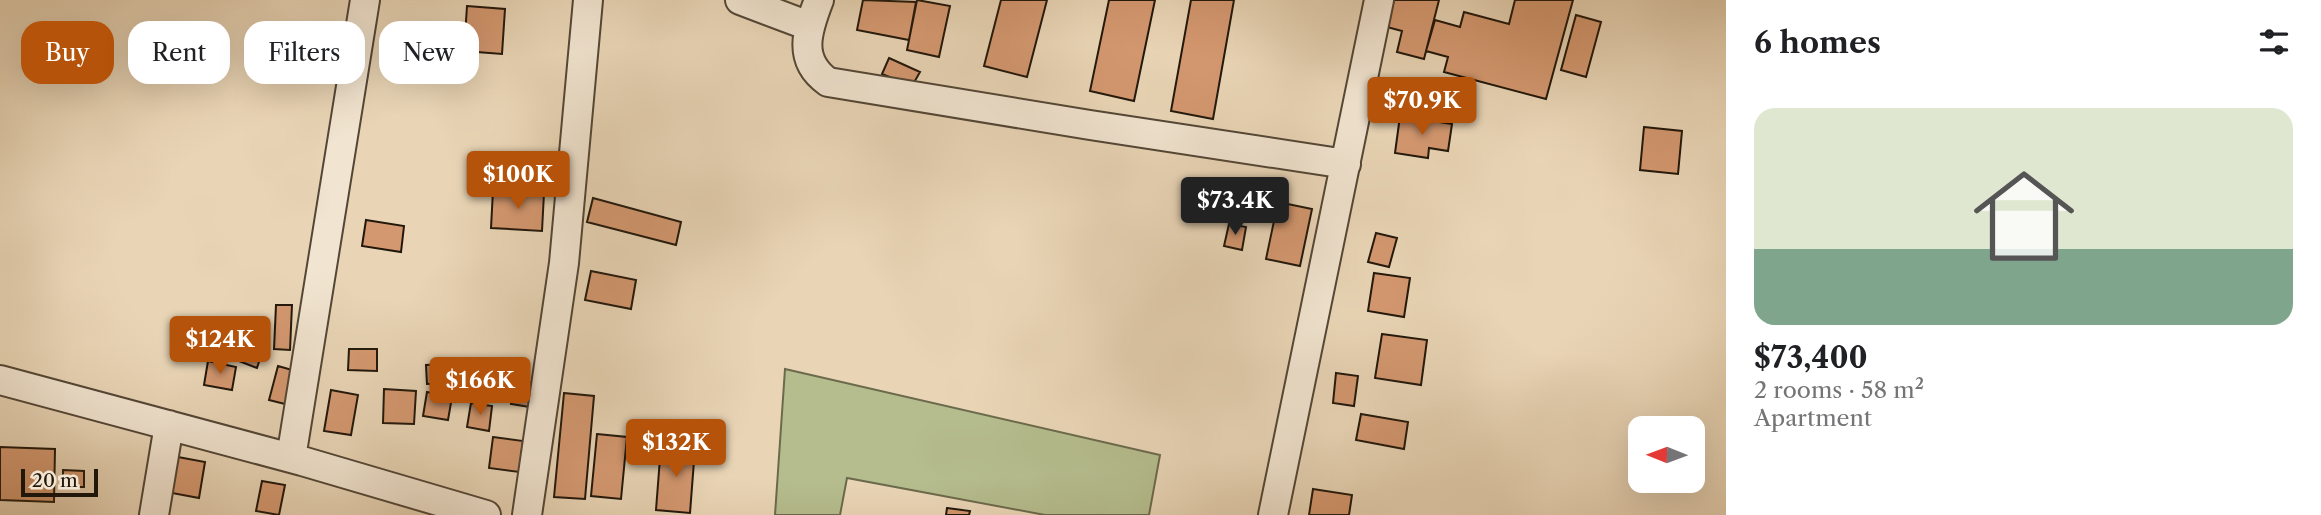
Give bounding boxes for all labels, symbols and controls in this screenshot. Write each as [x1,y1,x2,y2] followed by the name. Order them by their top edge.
[21,21,114,84] chip: Buy
[128,21,230,84] chip: Rent
[244,21,365,84] chip: Filters
[379,21,479,84] chip: New
[2255,23,2293,61] icon: filters
[1754,24,1881,61] text: 6 homes
[1365,78,1479,137] pin: $70.9K
[1383,86,1461,114] text: $70.9K
[469,152,567,211] pin: $100K
[1961,153,2087,279] icon: home
[483,160,553,188] text: $100K
[1178,177,1292,237] pin: $73.4K
[1197,186,1273,214] text: $73.4K
[171,316,269,376] pin: $124K
[186,325,254,353] text: $124K
[1754,339,1868,376] text: $73,400
[431,358,529,417] pin: $166K
[445,366,515,394] text: $166K
[1754,376,1924,404] text: 2 rooms · 58 m²
[1754,404,1872,432] text: Apartment
[1628,416,1704,494] north arrow
[1628,416,1705,493] map controls
[627,420,725,479] pin: $132K
[642,428,710,456] text: $132K
[21,466,98,498] scale bar
[32,469,78,492] text: 20 m

